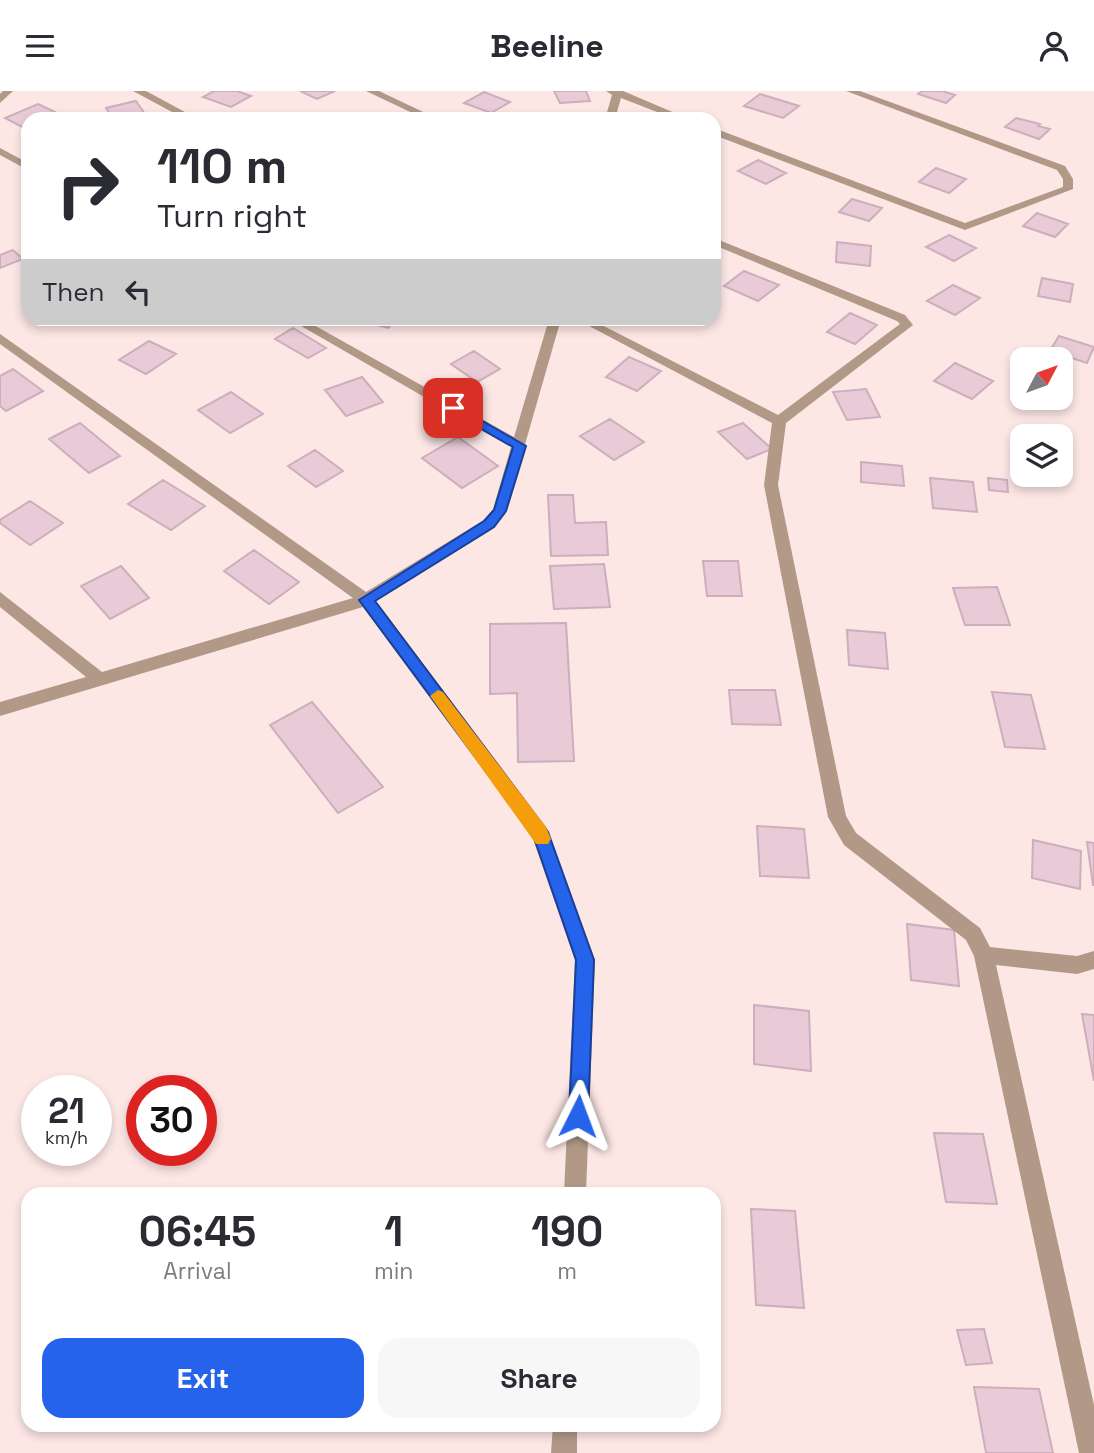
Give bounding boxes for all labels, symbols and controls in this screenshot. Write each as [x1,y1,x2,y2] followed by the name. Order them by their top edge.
[490,26,604,66] text: Beeline
[21,27,59,65] icon: menu
[1035,27,1073,65] icon: person
[157,135,287,197] text: 110 m
[42,140,133,231] icon: right
[157,196,307,236] text: Turn right
[119,273,157,311] icon: left
[42,275,105,309] text: Then
[1010,347,1073,409] north arrow
[1010,347,1073,487] map controls
[423,378,483,438] pin
[434,389,472,427] icon: arrive
[1010,424,1073,487] button: layers
[126,1075,217,1166] speed limit sign: 30
[541,1079,615,1153] position arrow
[48,1089,85,1133] text: 21
[45,1126,88,1149] text: km/h
[139,1205,256,1258] text: 06:45
[384,1205,403,1258] text: 1
[531,1205,603,1258] text: 190
[163,1256,232,1286] text: Arrival
[374,1256,413,1286] text: min
[557,1256,577,1286] text: m
[42,1338,364,1418] button: Exit
[378,1338,700,1418] button: Share

